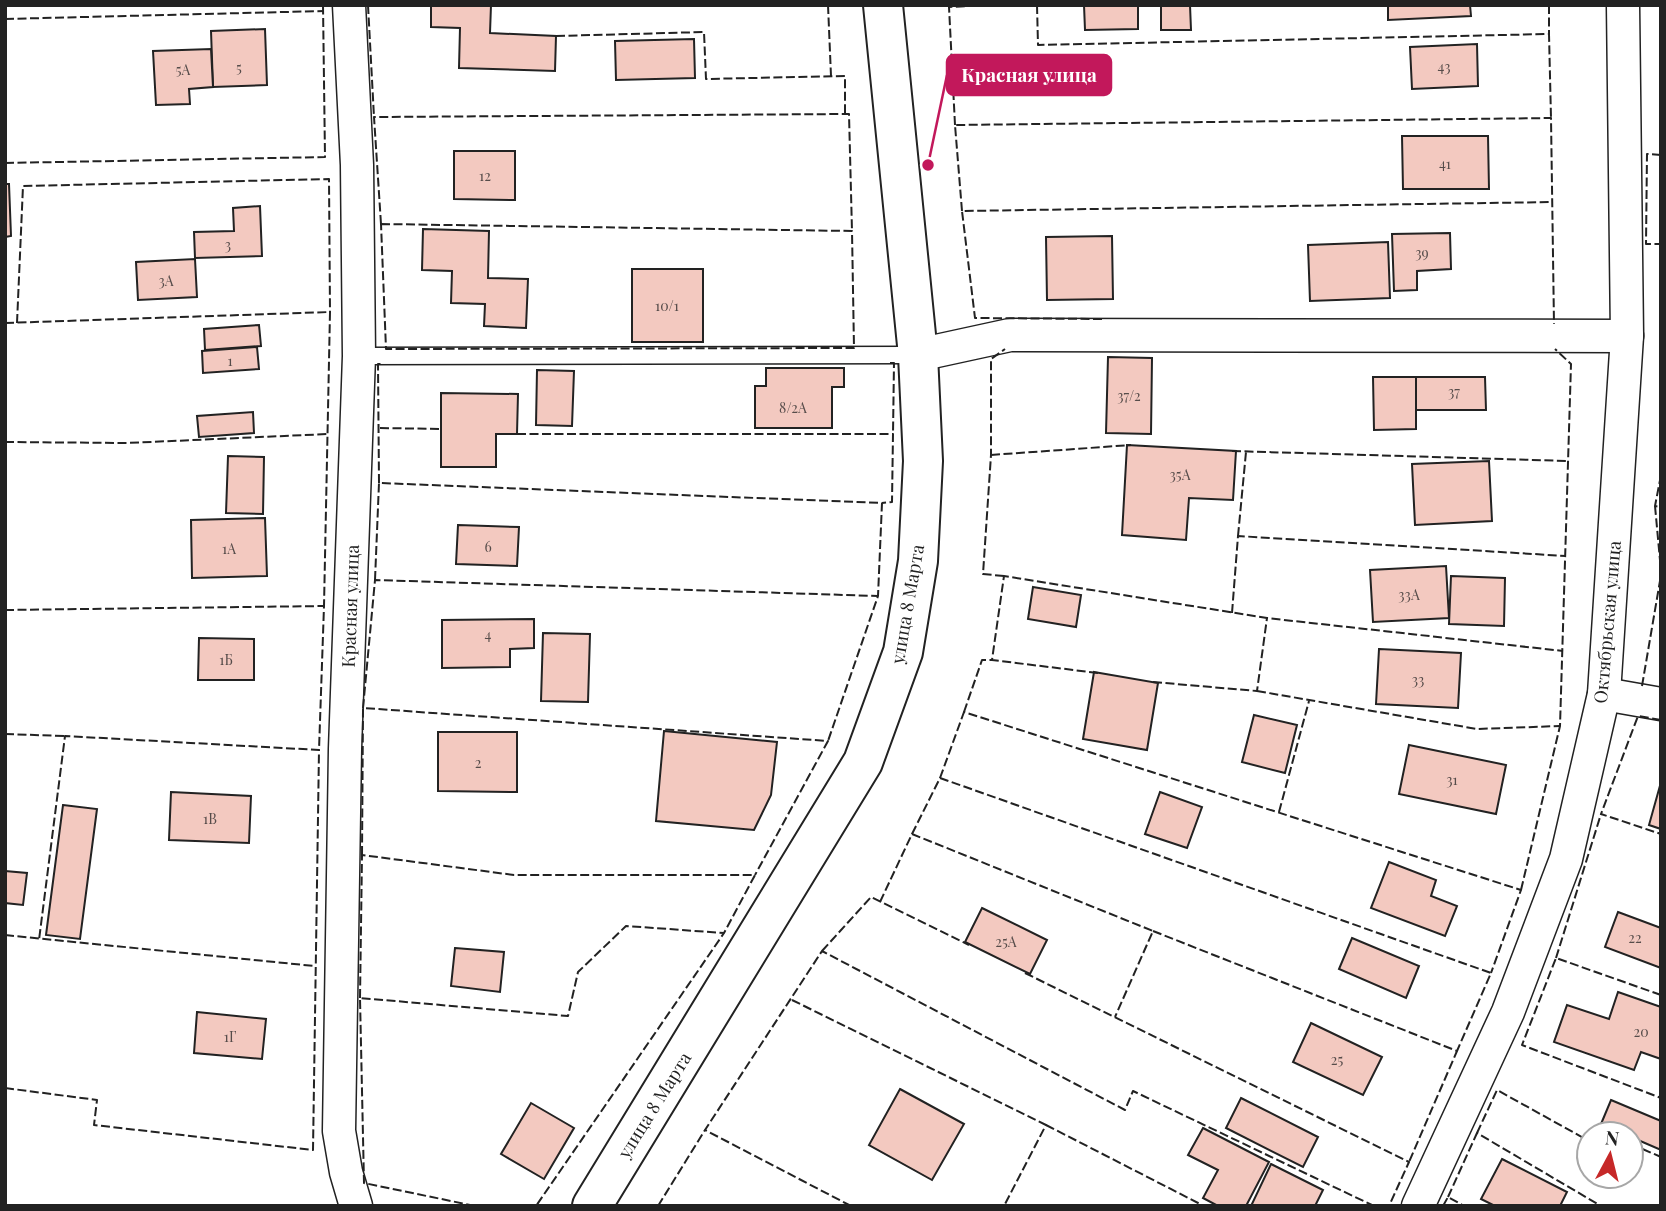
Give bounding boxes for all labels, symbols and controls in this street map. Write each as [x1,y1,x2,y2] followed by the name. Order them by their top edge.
[947,55,1111,95] callout: Красная улица
[1438,57,1450,76] house number: 43
[236,58,242,77] house number: 5
[176,60,190,79] house number: 5А
[961,61,1097,87] text: Красная улица
[1439,154,1451,173] house number: 41
[479,166,491,185] house number: 12
[225,235,231,254] house number: 3
[1415,243,1429,262] house number: 39
[158,271,174,290] house number: 3А
[655,296,679,315] house number: 10/1
[227,351,233,370] house number: 1
[1448,382,1460,401] house number: 37
[1117,386,1141,405] house number: 37/2
[779,398,807,417] house number: 8/2А
[1170,465,1191,484] house number: 35А
[484,537,492,556] house number: 6
[222,539,236,558] house number: 1А
[1588,540,1626,704] street label: Октябрьская улица
[885,542,929,667] street label: улица 8 Марта
[336,544,364,668] street label: Красная улица
[1398,585,1420,604] house number: 33А
[485,625,492,644] house number: 4
[219,650,233,669] house number: 1Б
[1412,670,1424,689] house number: 33
[475,753,482,772] house number: 2
[1446,770,1458,789] house number: 31
[203,809,217,828] house number: 1В
[1628,928,1642,947] house number: 22
[995,932,1017,951] house number: 25А
[1633,1022,1649,1041] house number: 20
[224,1027,237,1046] house number: 1Г
[611,1047,696,1163] street label: улица 8 Марта
[1331,1050,1343,1069] house number: 25
[1575,1120,1645,1190] north arrow
[1604,1123,1621,1151] text: N

